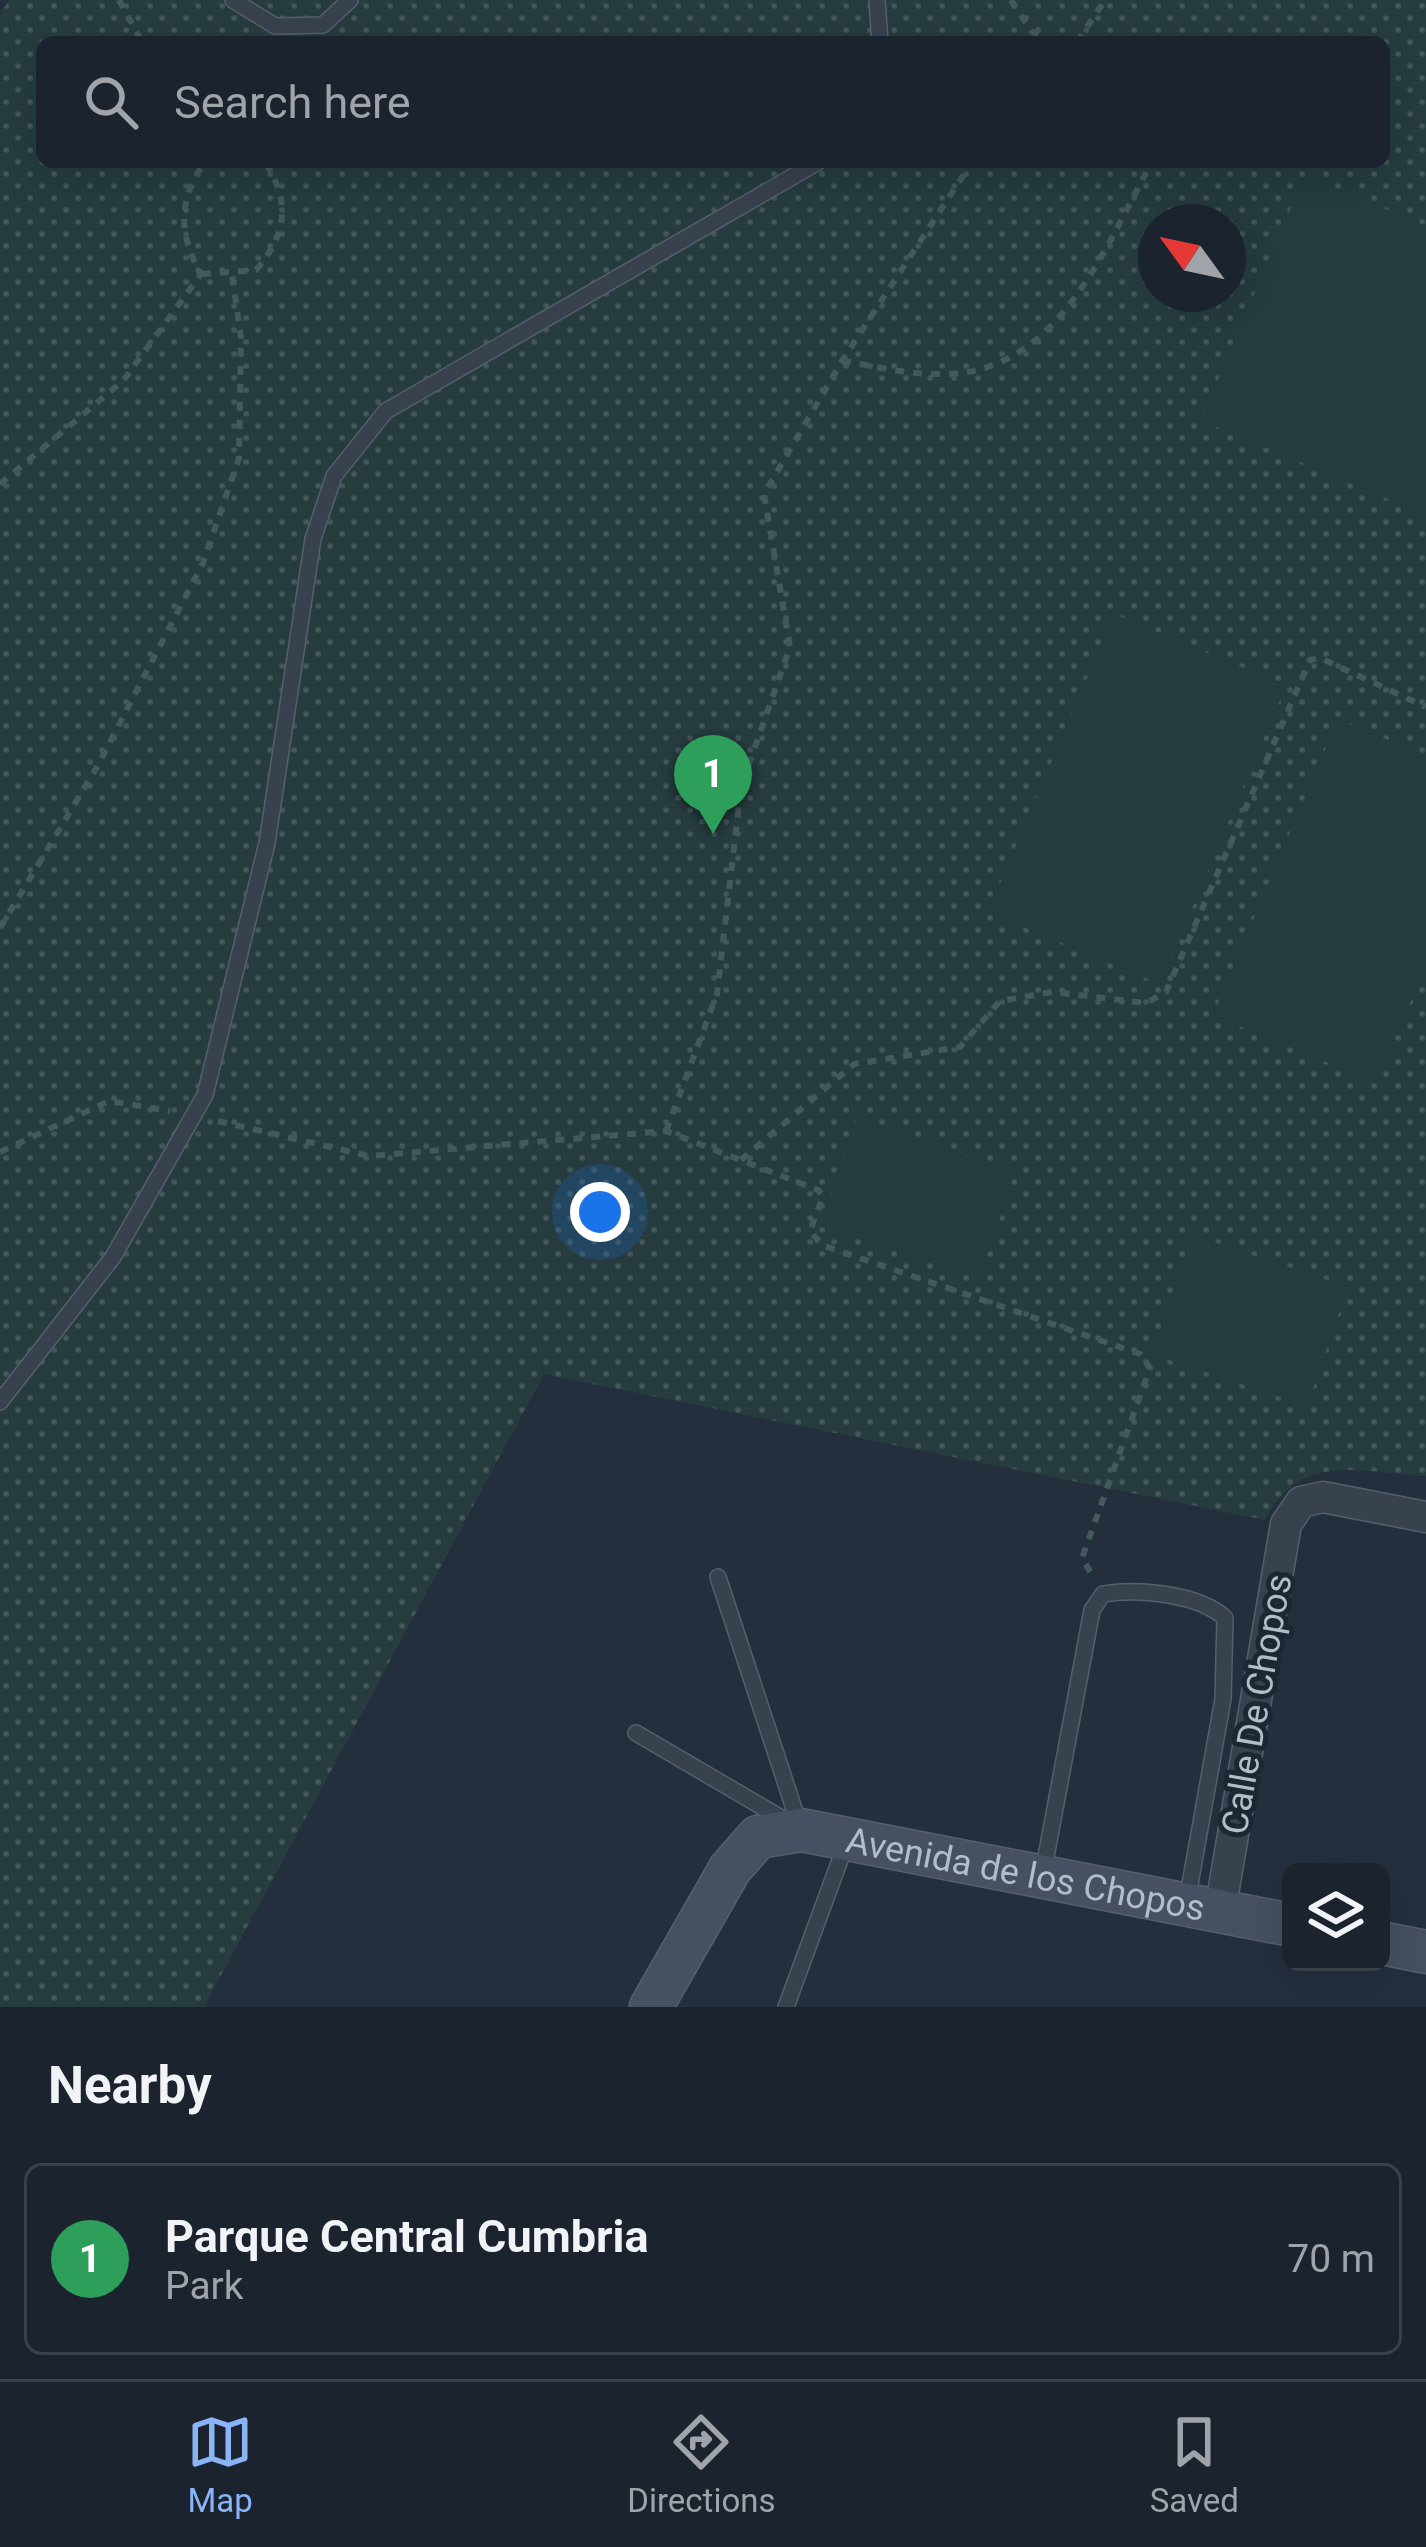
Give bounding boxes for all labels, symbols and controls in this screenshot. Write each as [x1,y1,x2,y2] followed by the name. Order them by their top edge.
[36,36,1390,168] search box
[78,69,144,135] icon: search
[174,76,411,129] text: Search here
[1138,204,1246,312] north arrow
[674,735,752,834] pin: 1
[570,1182,630,1242] your location
[1213,1571,1301,1837] street label: Calle De Chopos
[842,1819,1209,1930] street label: Avenida de los Chopos
[1282,1863,1390,1971] map controls
[1282,1863,1390,1971] button: layers
[48,2056,212,2115] text: Nearby
[165,2210,649,2263] text: Parque Central Cumbria
[79,2236,101,2282] text: 1
[1287,2236,1375,2282] text: 70 m
[165,2263,244,2309] text: Park
[187,2409,253,2520] tab: Map
[627,2409,776,2520] tab: Directions
[1150,2409,1239,2520] tab: Saved

